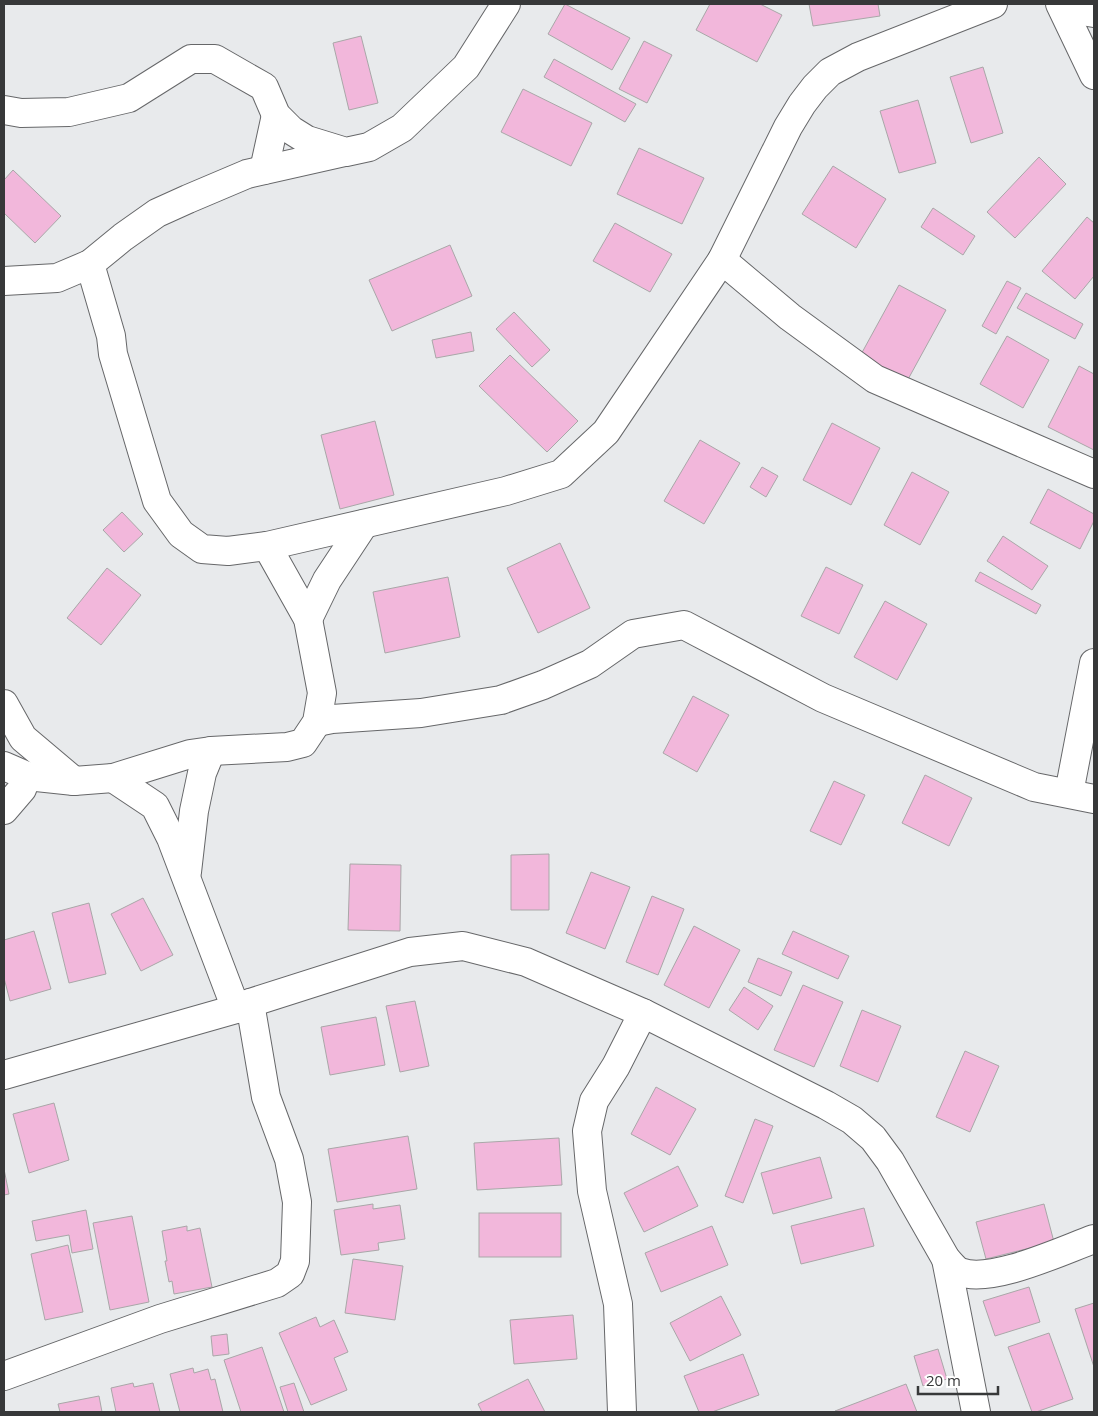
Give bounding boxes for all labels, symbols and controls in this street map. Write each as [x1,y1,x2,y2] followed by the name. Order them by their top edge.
[918,1364,998,1396] scale bar
[926,1370,961,1390] text: 20 m

